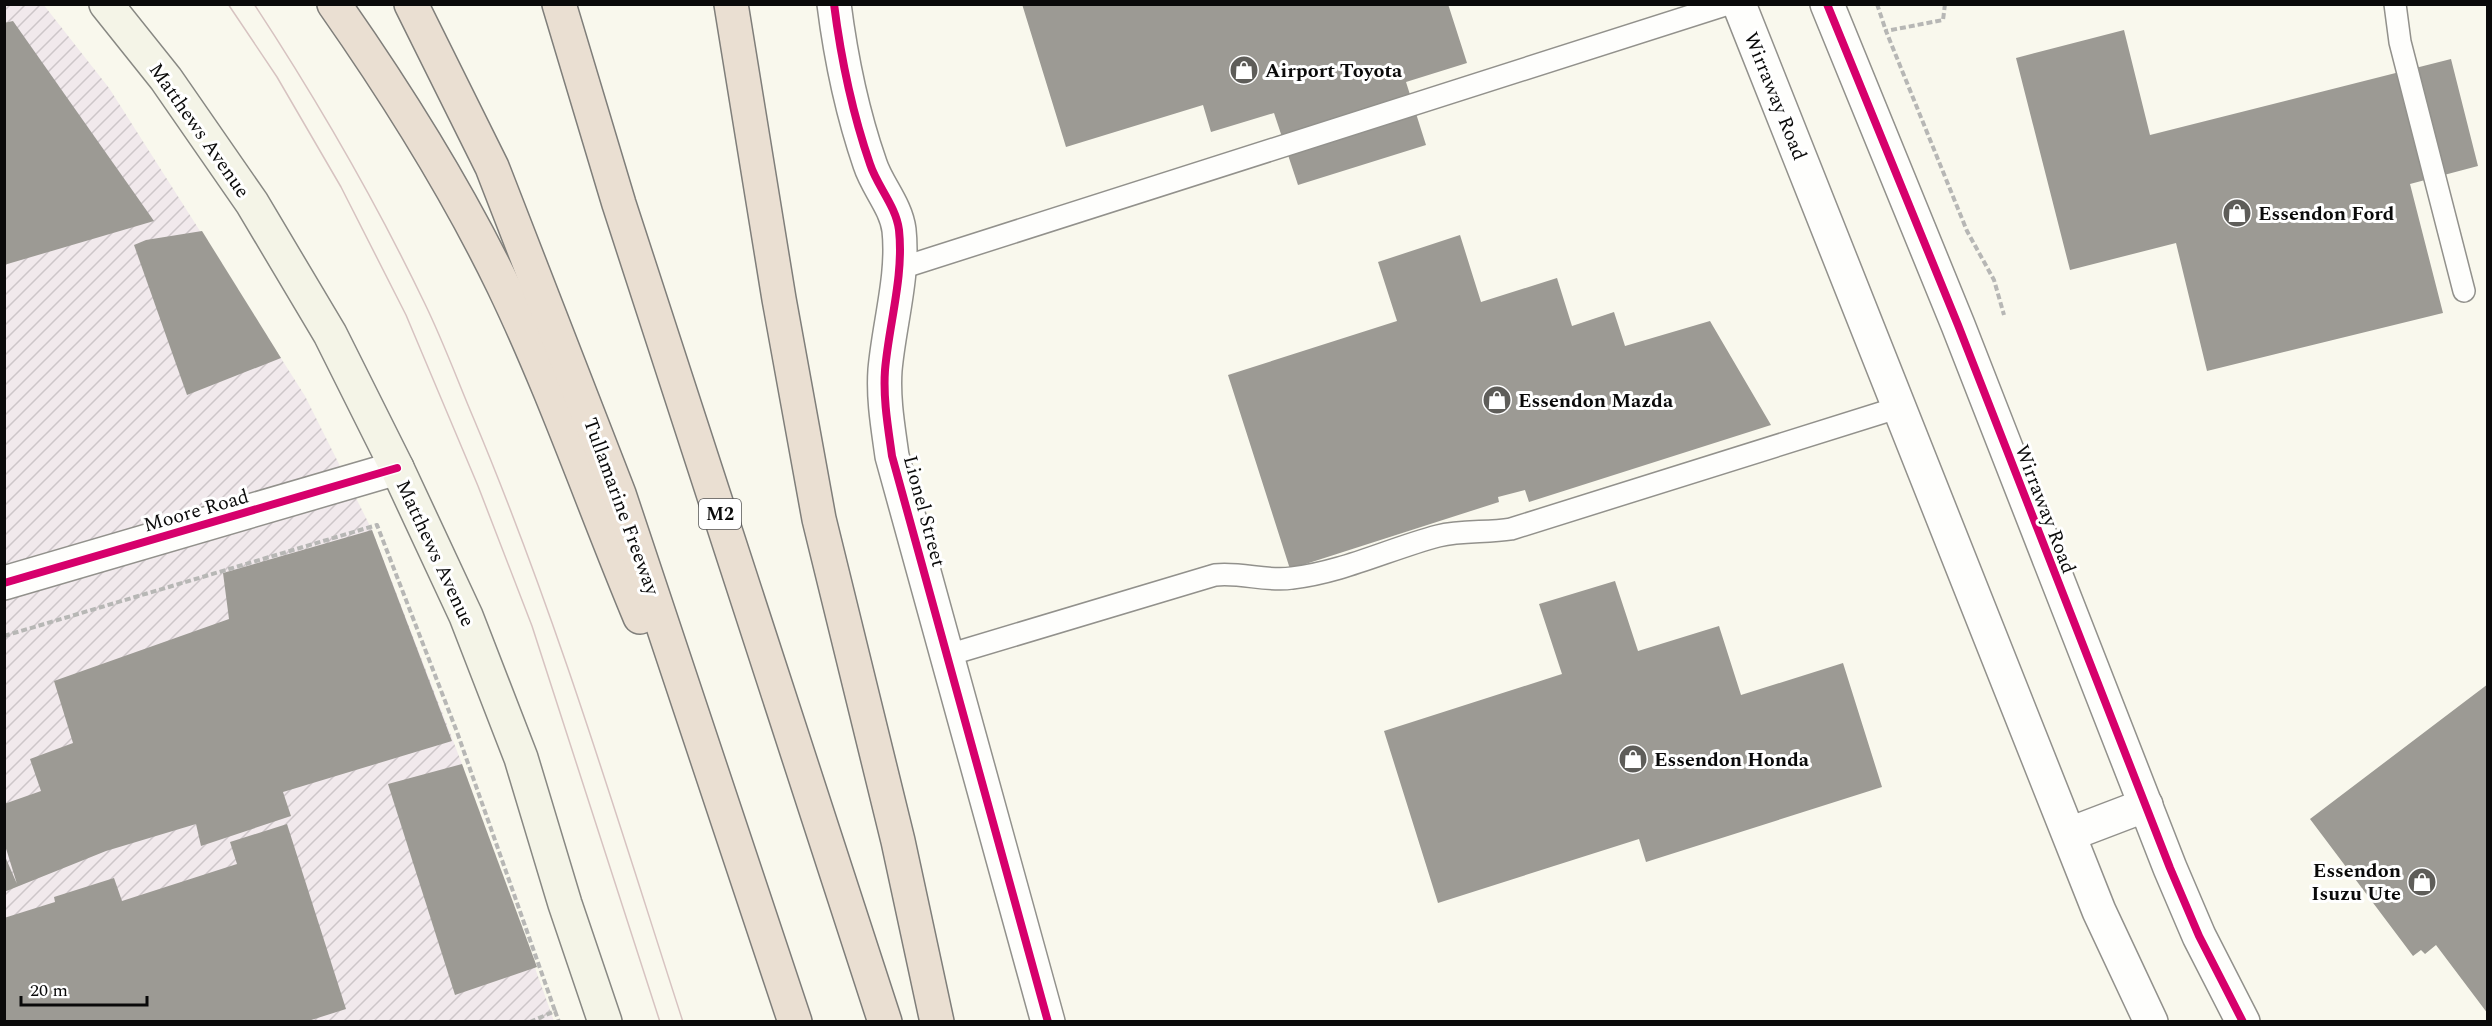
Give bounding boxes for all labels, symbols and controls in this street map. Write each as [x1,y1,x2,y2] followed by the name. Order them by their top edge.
[1736,28,1814,165] street label: Wirraway Road
[1228,54,1260,86] shop icon: Airport Toyota
[1265,56,1403,86] place label: Airport Toyota
[141,57,257,204] street label: Matthews Avenue
[2221,197,2253,229] shop icon: Essendon Ford
[2258,199,2395,229] place label: Essendon Ford
[1481,384,1513,416] shop icon: Essendon Mazda
[1518,386,1674,416] place label: Essendon Mazda
[575,413,668,601] street label: Tullamarine Freeway
[2007,441,2083,578] street label: Wirraway Road
[895,452,953,570] street label: Lionel Street
[388,475,482,632] street label: Matthews Avenue
[140,482,253,540] street label: Moore Road
[699,499,741,529] road number: M2
[1617,743,1649,775] shop icon: Essendon Honda
[1654,745,1810,775] place label: Essendon Honda
[2311,856,2401,909] place label: Essendon Isuzu Ute
[2406,866,2438,898] shop icon: Essendon Isuzu Ute
[21,969,147,1007] scale bar
[30,977,68,1004] text: 20 m

